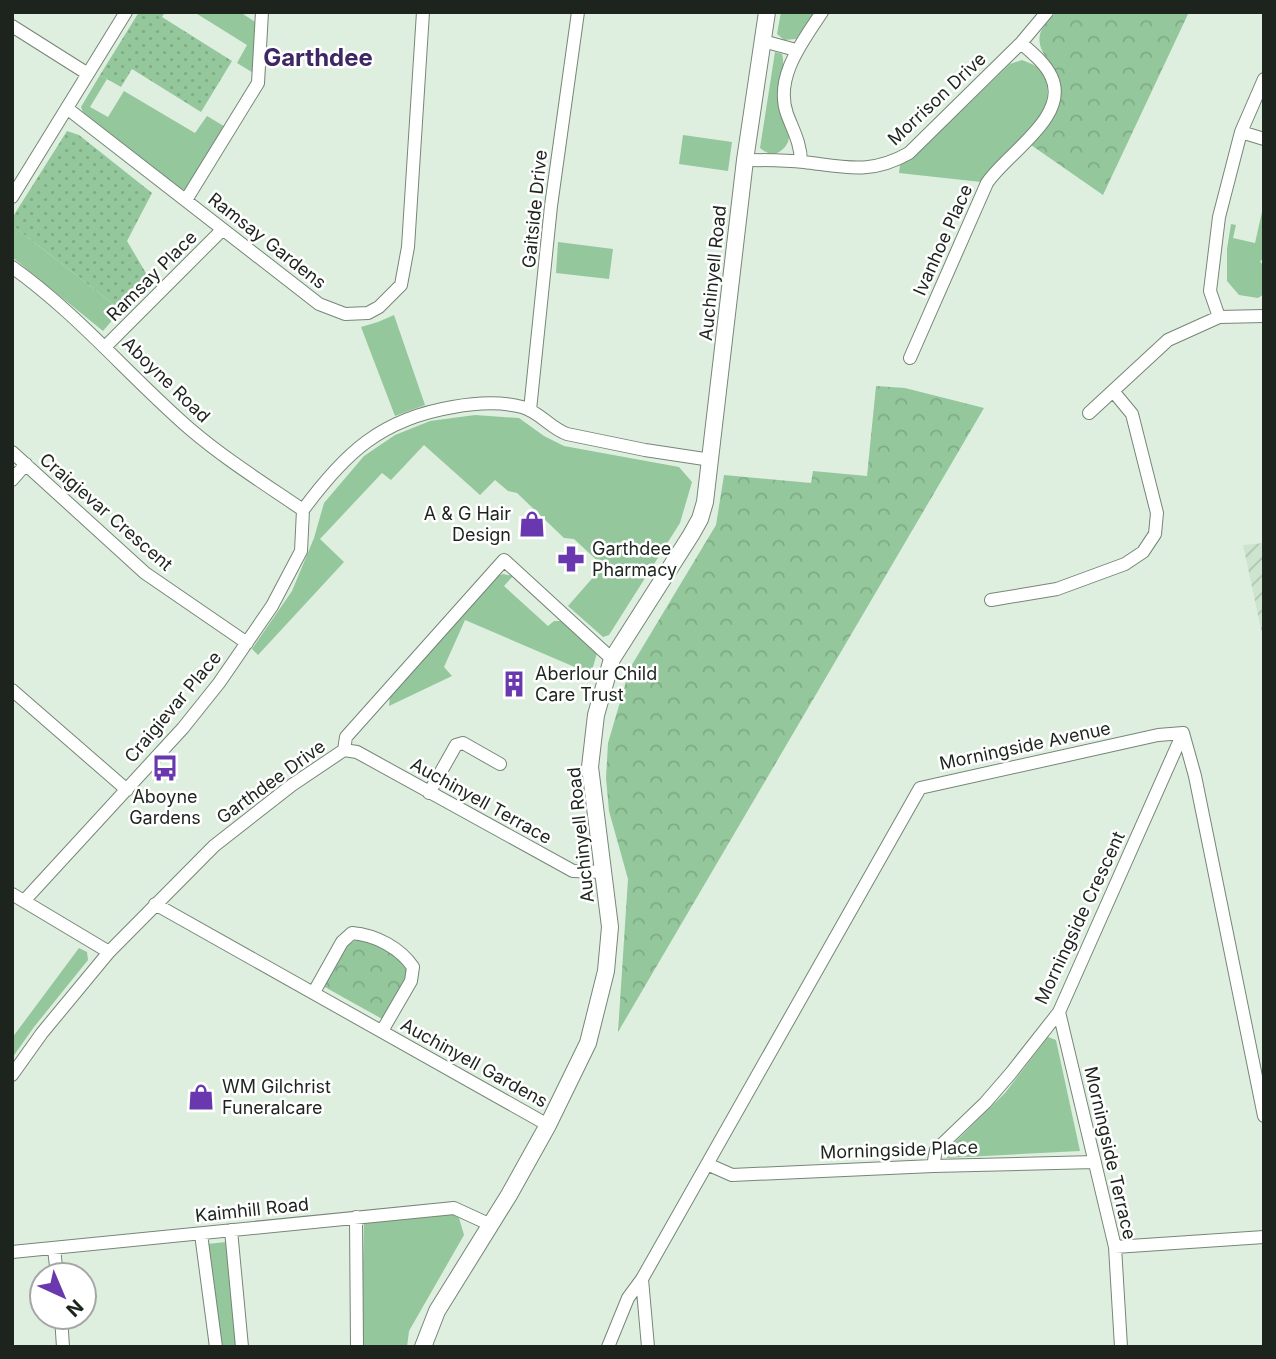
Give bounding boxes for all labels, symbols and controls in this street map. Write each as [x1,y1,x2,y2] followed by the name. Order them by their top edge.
[263,43,373,72] district label: Garthdee
[883,48,990,149] street label: Morrison Drive
[518,149,551,269] street label: Gaitside Drive
[909,181,976,299] street label: Ivanhoe Place
[204,188,330,293] street label: Ramsay Gardens
[695,204,730,342] street label: Auchinyell Road
[102,226,201,325] street label: Ramsay Place
[118,333,215,427] street label: Aboyne Road
[36,448,177,575] street label: Craigievar Crescent
[424,503,511,545] place label: A & G Hair Design
[517,509,547,539] shop icon: A & G Hair Design
[592,538,677,580] place label: Garthdee Pharmacy
[556,544,586,574] pharmacy icon: Garthdee Pharmacy
[120,647,225,767] street label: Craigievar Place
[535,663,657,705] place label: Aberlour Child Care Trust
[499,669,529,699] building icon: Aberlour Child Care Trust
[937,717,1112,774] street label: Morningside Avenue
[212,735,329,828] street label: Garthdee Drive
[150,753,180,783] bus stop icon: Aboyne Gardens
[407,753,556,848] street label: Auchinyell Terrace
[563,766,598,904] street label: Auchinyell Road
[129,786,201,828] place label: Aboyne Gardens
[1030,828,1129,1007] street label: Morningside Crescent
[397,1014,551,1112] street label: Auchinyell Gardens
[1080,1064,1141,1241] street label: Morningside Terrace
[222,1076,331,1118] place label: WM Gilchrist Funeralcare
[186,1082,216,1112] shop icon: WM Gilchrist Funeralcare
[820,1136,978,1163] street label: Morningside Place
[194,1193,310,1226] street label: Kaimhill Road
[28,1261,98,1331] north arrow
[61,1295,88,1321] text: N

